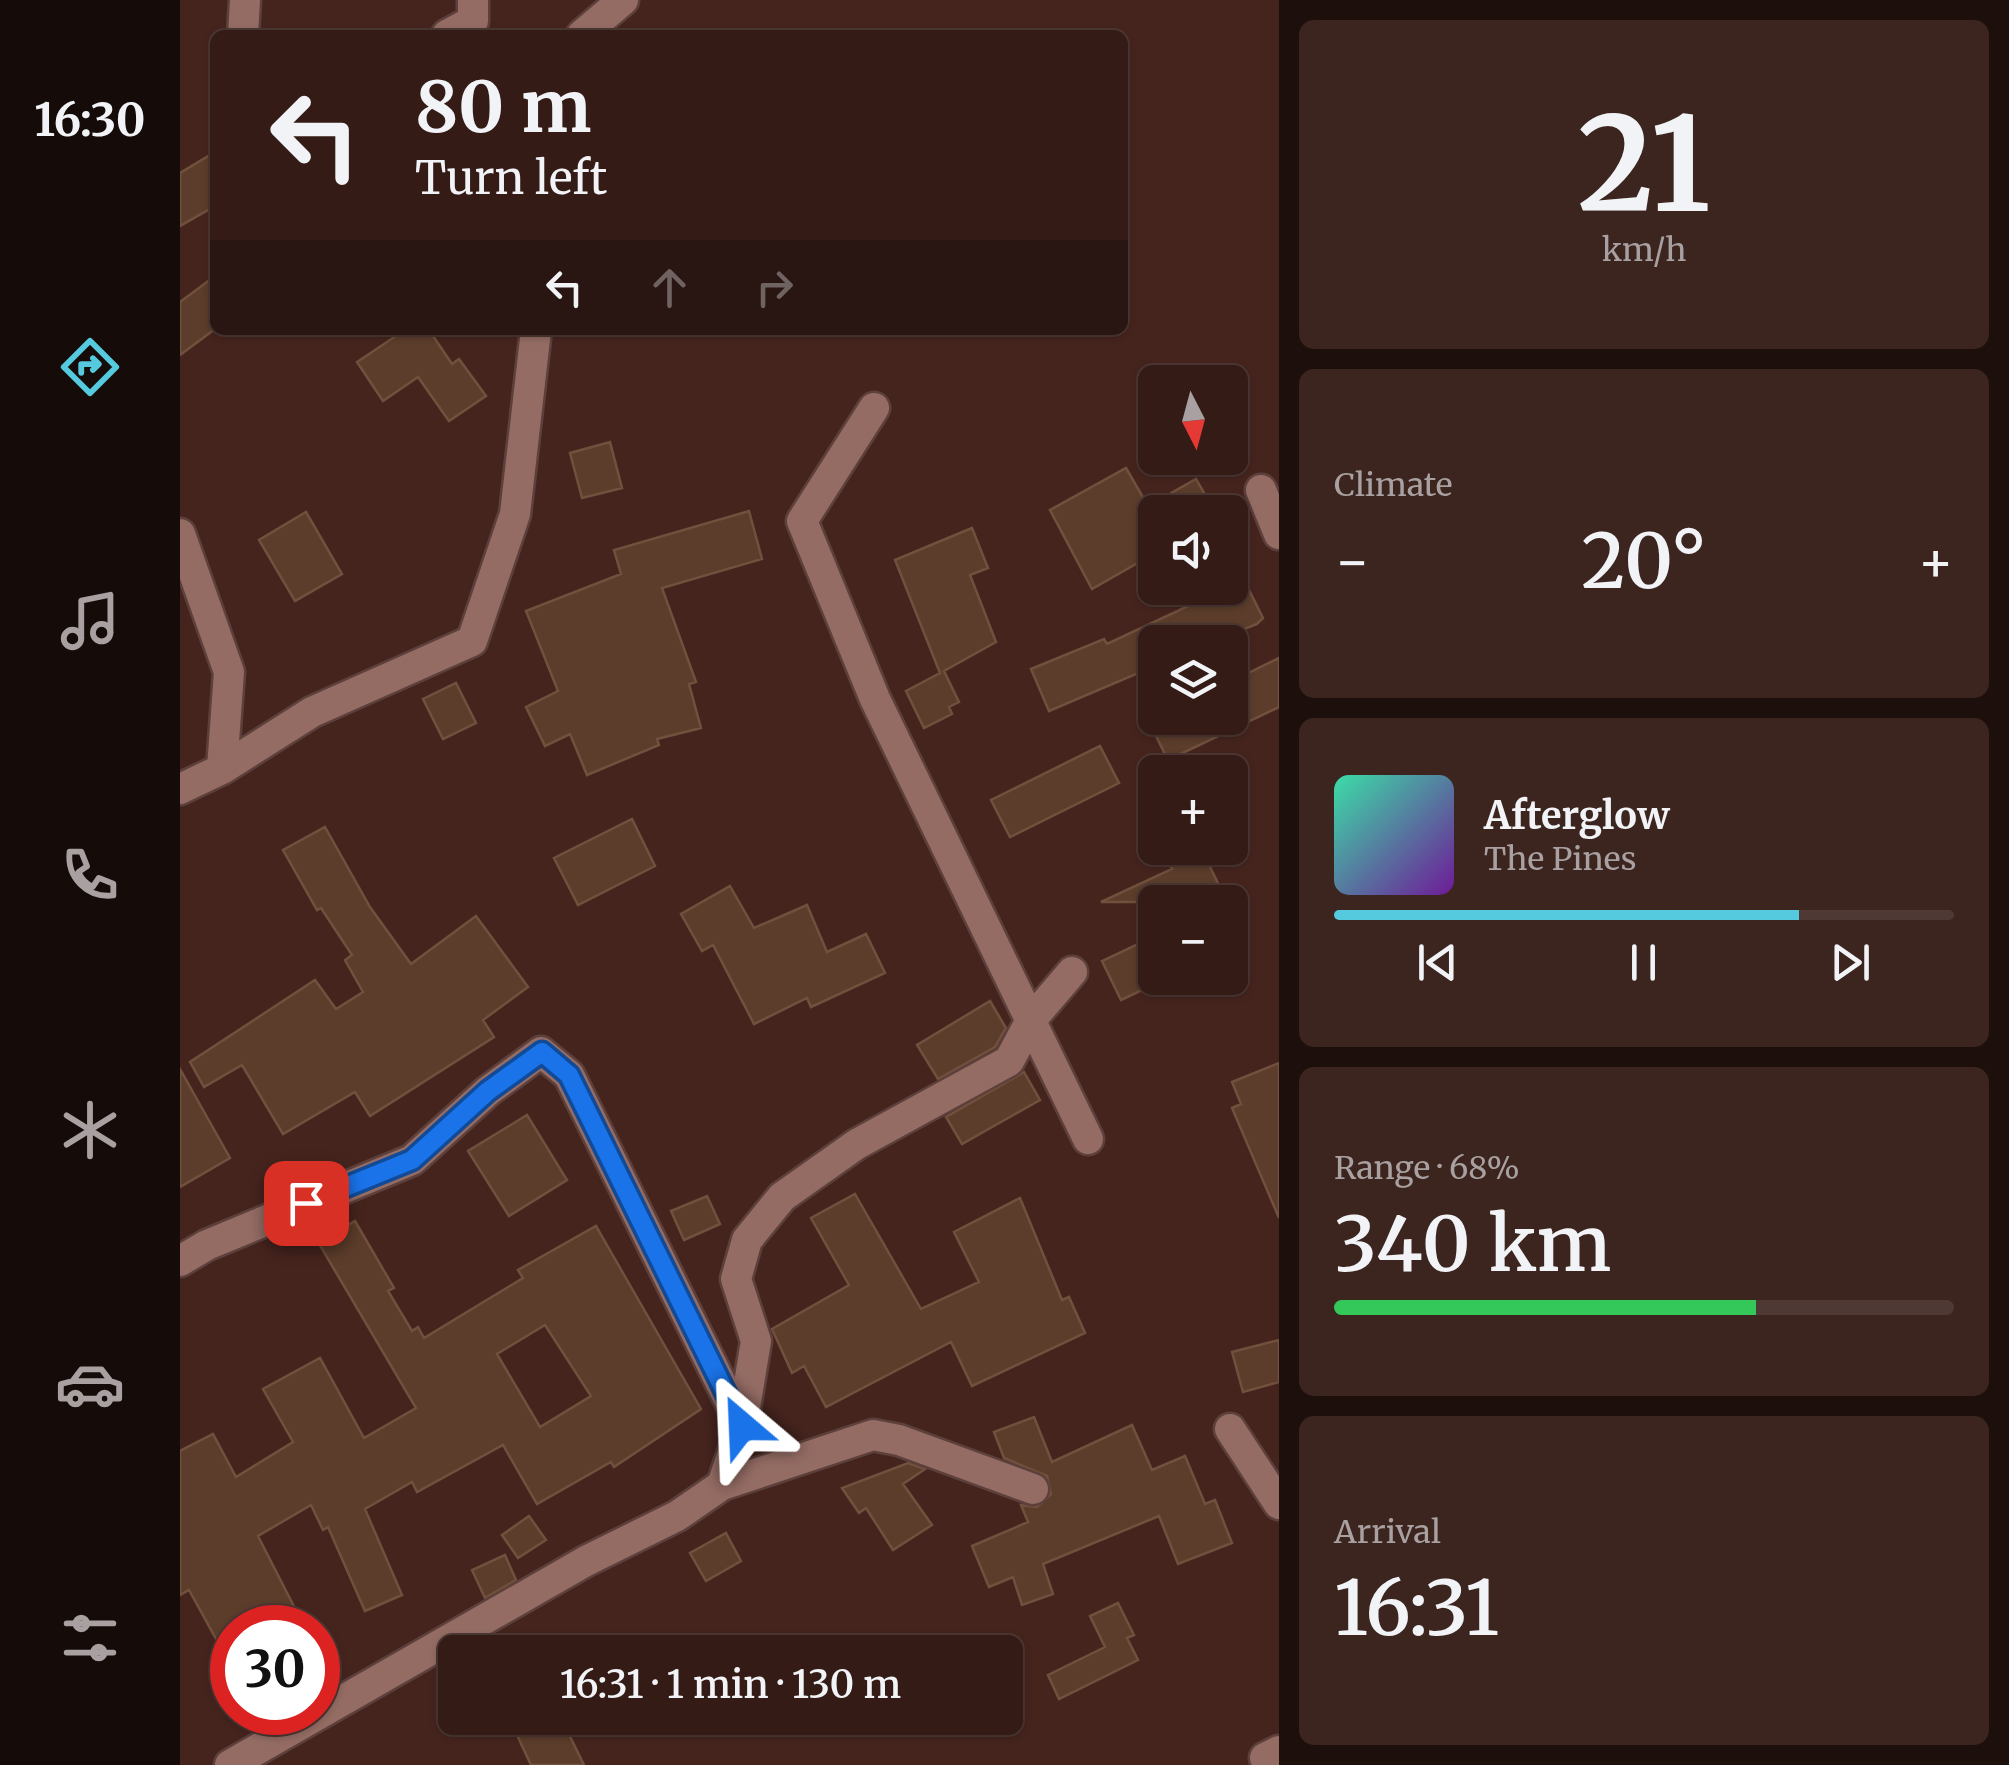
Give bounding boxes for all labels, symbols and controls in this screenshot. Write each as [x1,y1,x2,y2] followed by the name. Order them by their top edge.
[415,63,591,151] text: 80 m
[250,70,380,200] icon: left
[1577,83,1711,246] text: 21
[34,92,146,148] text: 16:30
[415,150,607,206] text: Turn left
[1602,230,1686,270] text: km/h
[537,260,592,315] icon: left
[642,260,697,315] icon: ahead
[747,260,802,315] icon: right
[55,332,125,402] icon: directions
[1138,365,1248,475] north arrow
[1138,365,1248,995] map controls
[1334,465,1452,505] text: Climate
[1138,495,1248,605] button: sound
[1581,514,1707,608] text: 20°
[1334,527,1371,596] text: −
[1917,527,1954,596] text: +
[55,586,125,656] icon: music
[1138,625,1248,735] button: layers
[1138,755,1248,865] button: +
[1484,792,1670,839] text: Afterglow
[1484,839,1636,879] text: The Pines
[55,840,125,910] icon: phone
[1138,885,1248,995] button: −
[1410,935,1465,990] icon: previous
[1616,935,1671,990] icon: pause
[1823,935,1878,990] icon: next
[55,1095,125,1165] icon: climate
[1334,1148,1520,1188] text: Range · 68%
[264,1161,349,1246] pin
[279,1176,334,1231] icon: arrive
[1334,1197,1611,1291] text: 340 km
[55,1349,125,1419] icon: car
[690,1374,794,1478] position arrow
[1334,1512,1441,1552] text: Arrival
[1334,1561,1499,1655] text: 16:31
[55,1603,125,1673] icon: filters
[210,1605,340,1735] speed limit sign: 30
[560,1661,901,1708] text: 16:31 · 1 min · 130 m

